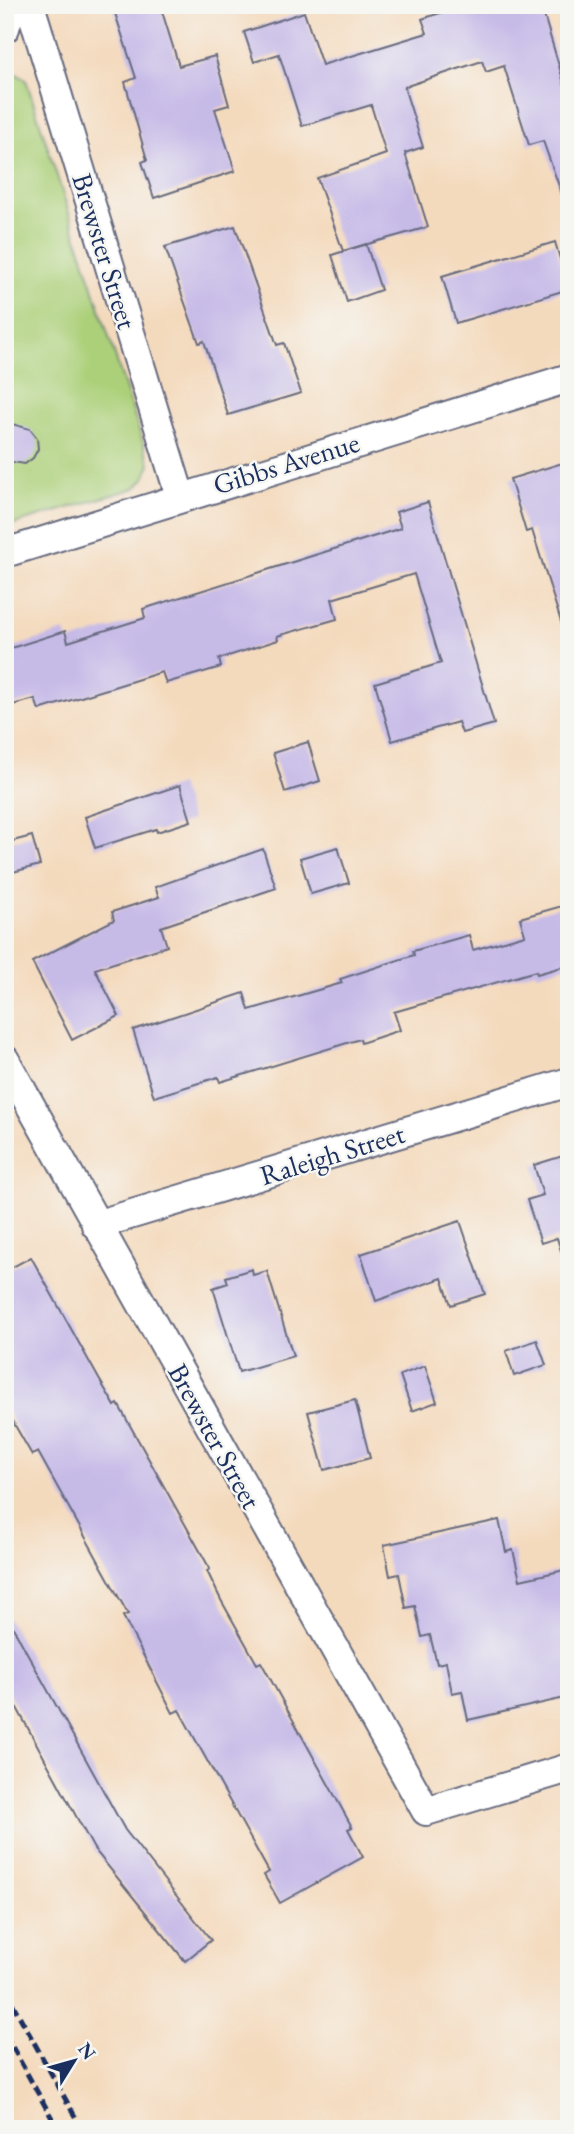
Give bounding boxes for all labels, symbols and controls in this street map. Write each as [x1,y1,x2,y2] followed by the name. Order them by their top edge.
[64,169,146,333] street label: Brewster Street
[208,424,364,502] street label: Gibbs Avenue
[255,1115,409,1193] street label: Raleigh Street
[160,1357,270,1515] street label: Brewster Street
[38,2025,108,2096] north arrow
[73,2037,102,2065] text: N

